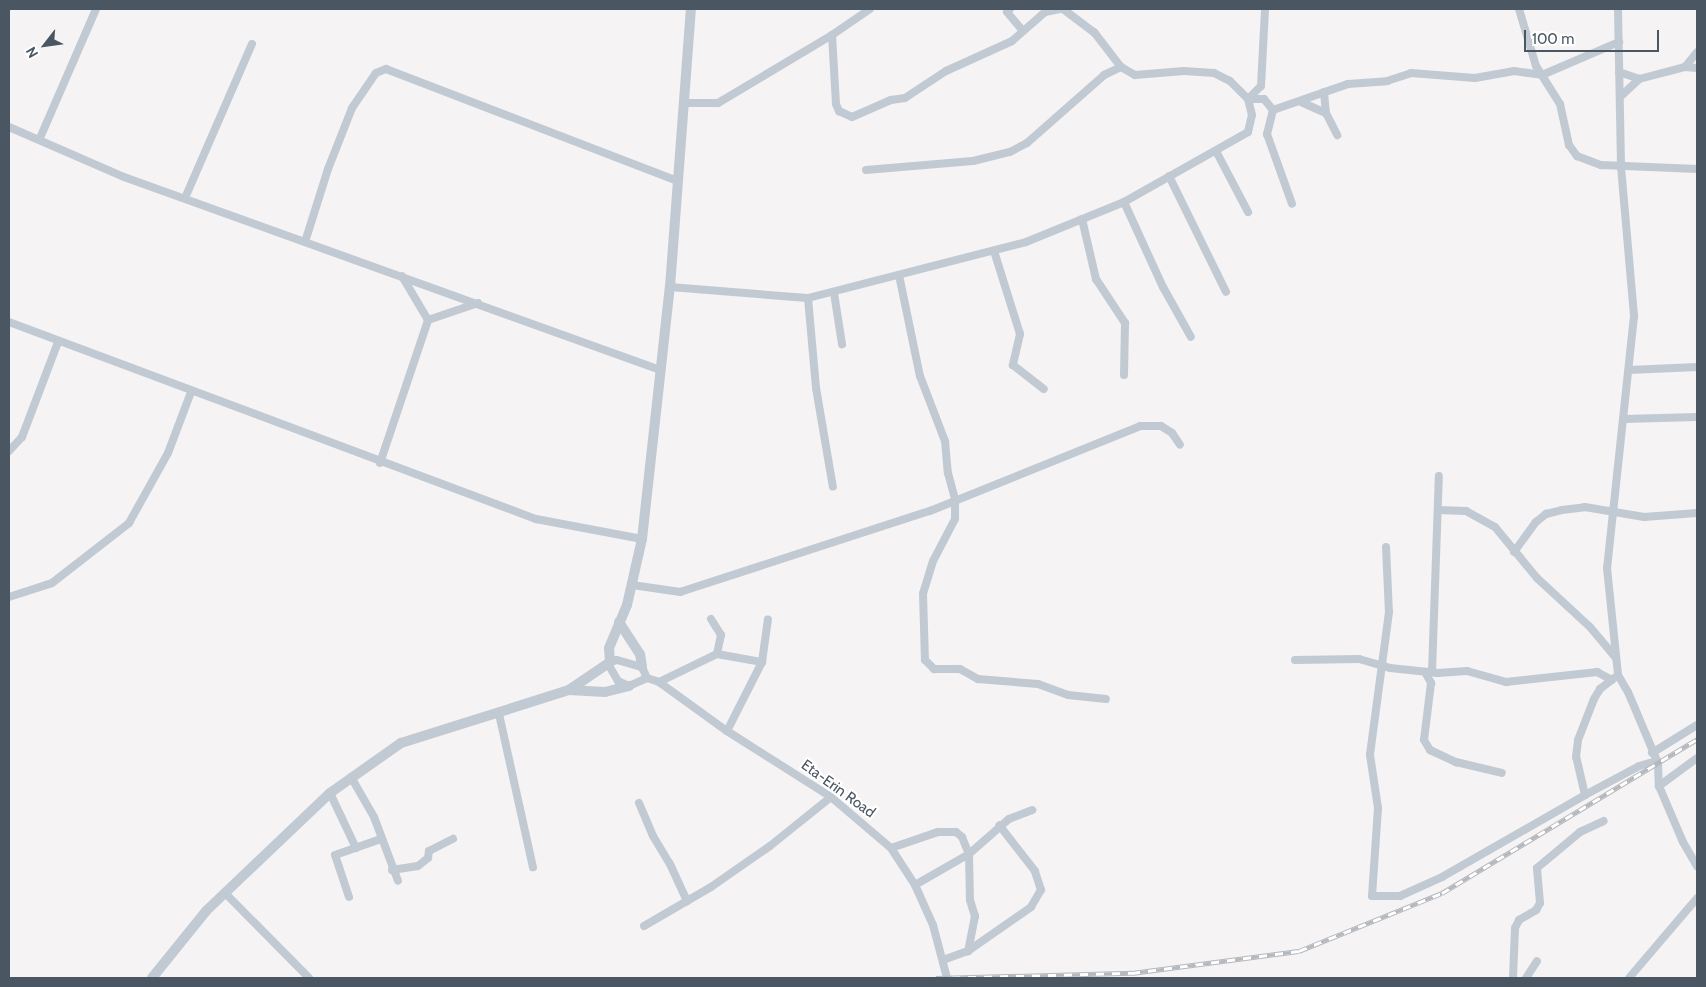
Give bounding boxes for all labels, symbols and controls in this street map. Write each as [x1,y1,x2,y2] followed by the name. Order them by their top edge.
[20,20,70,70] north arrow
[1526,20,1661,52] scale bar
[1532,30,1574,48] text: 100 m
[22,44,42,61] text: N
[797,756,879,822] street label: Eta-Erin Road

